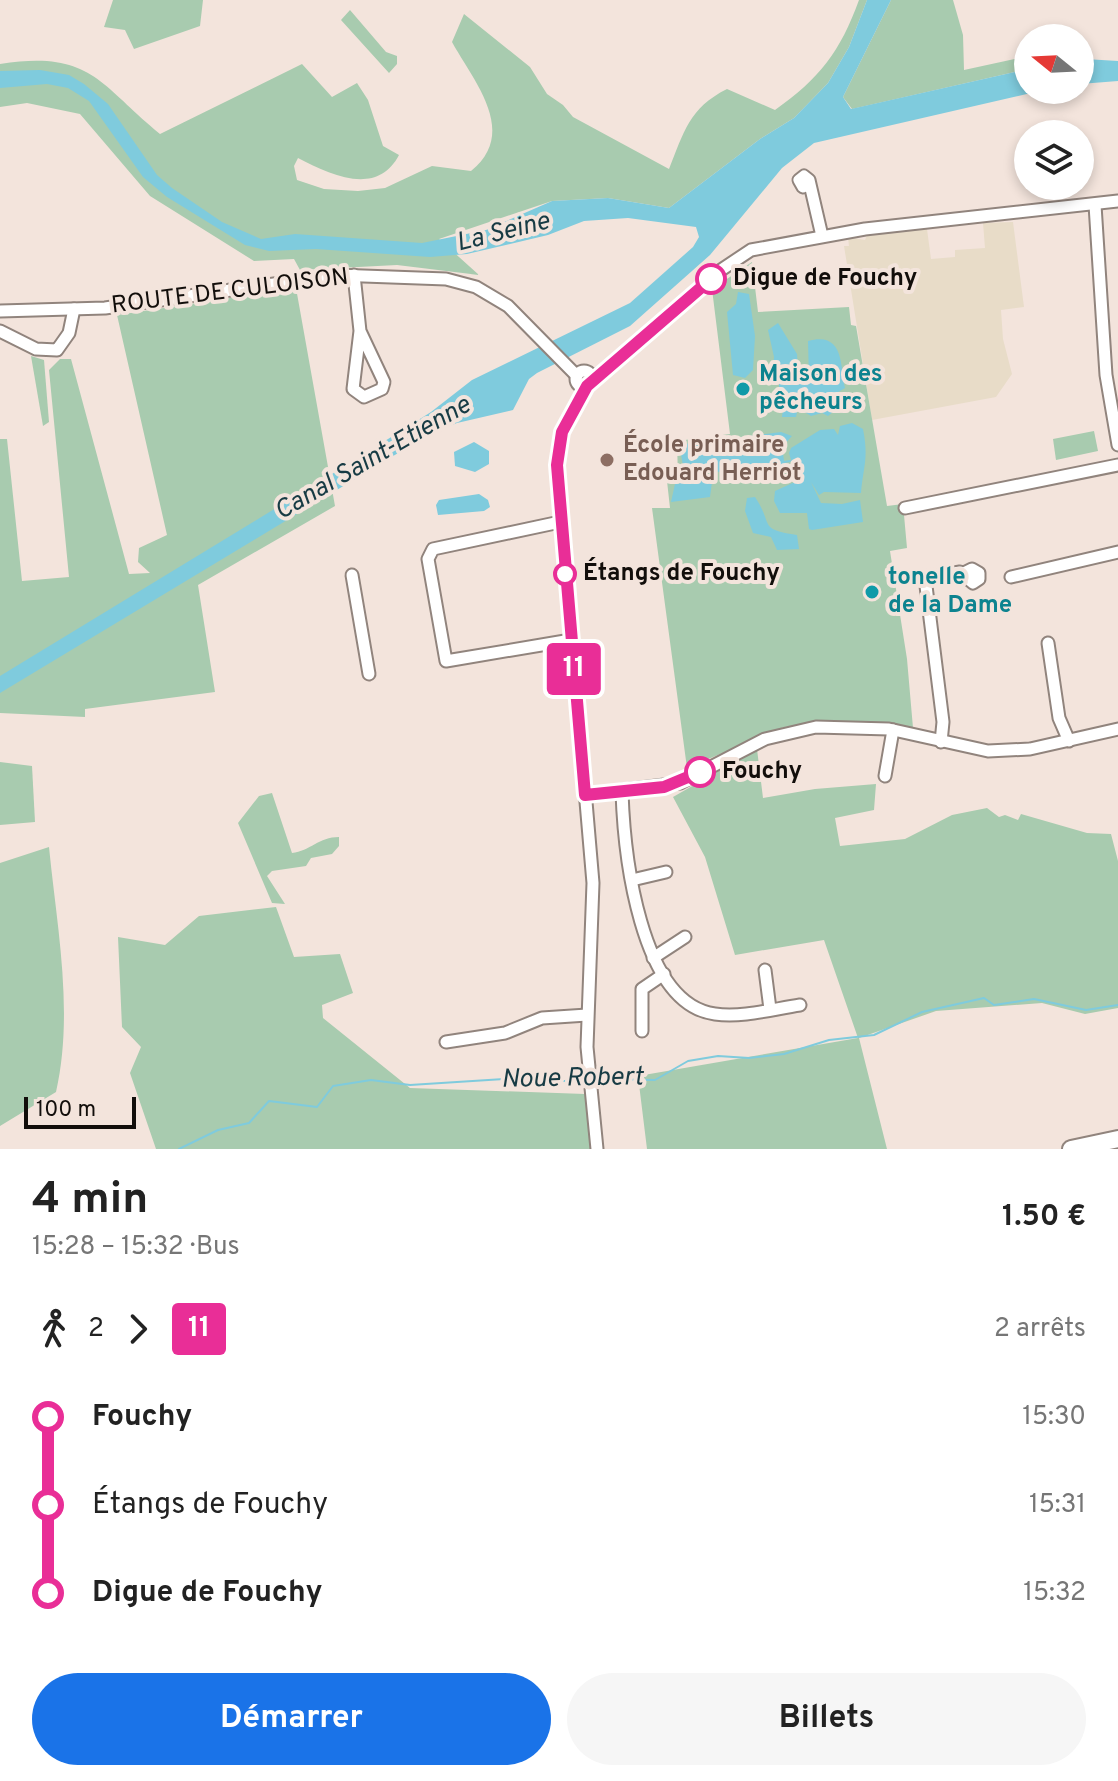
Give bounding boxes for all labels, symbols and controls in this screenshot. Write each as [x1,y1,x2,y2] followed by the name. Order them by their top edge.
[1014,24,1094,104] north arrow
[1014,24,1094,200] map controls
[1014,120,1094,200] button: layers
[453,205,554,261] water label: La Seine
[110,263,350,321] street label: ROUTE DE CULOISON
[696,264,726,294] marker: Digue de Fouchy
[733,264,918,294] place label: Digue de Fouchy
[759,360,883,418] place label: Maison des pêcheurs
[734,380,752,398] marker: Maison des pêcheurs
[269,389,478,529] water label: Canal Saint-Etienne
[623,429,801,489] place label: École primaire Edouard Herriot
[598,451,616,469] marker: École primaire Edouard Herriot
[583,557,780,589] place label: Étangs de Fouchy
[554,563,576,585] marker: Étangs de Fouchy
[888,563,1012,621] place label: tonelle de la Dame
[863,583,881,601] marker: tonelle de la Dame
[538,643,610,695] line badge: 11
[563,651,585,687] text: 11
[685,757,715,787] marker: Fouchy
[722,757,802,787] place label: Fouchy
[501,1061,645,1097] water label: Noue Robert
[24,1093,136,1129] scale bar
[36,1097,96,1124] text: 100 m
[32,1173,148,1229] text: 4 min
[1002,1199,1086,1236] text: 1.50 €
[32,1231,240,1264] text: 15:28 – 15:32 · Bus
[32,1307,76,1351] icon: walk
[116,1307,160,1351] icon: forward
[188,1311,210,1347] text: 11
[88,1313,104,1346] text: 2
[994,1313,1086,1346] text: 2 arrêts
[92,1399,192,1436] text: Fouchy
[1022,1401,1086,1434] text: 15:30
[92,1487,328,1524] text: Étangs de Fouchy
[1029,1489,1086,1522] text: 15:31
[92,1575,323,1612] text: Digue de Fouchy
[1023,1577,1086,1610] text: 15:32
[32,1673,551,1765] button: Démarrer
[567,1673,1086,1765] button: Billets

